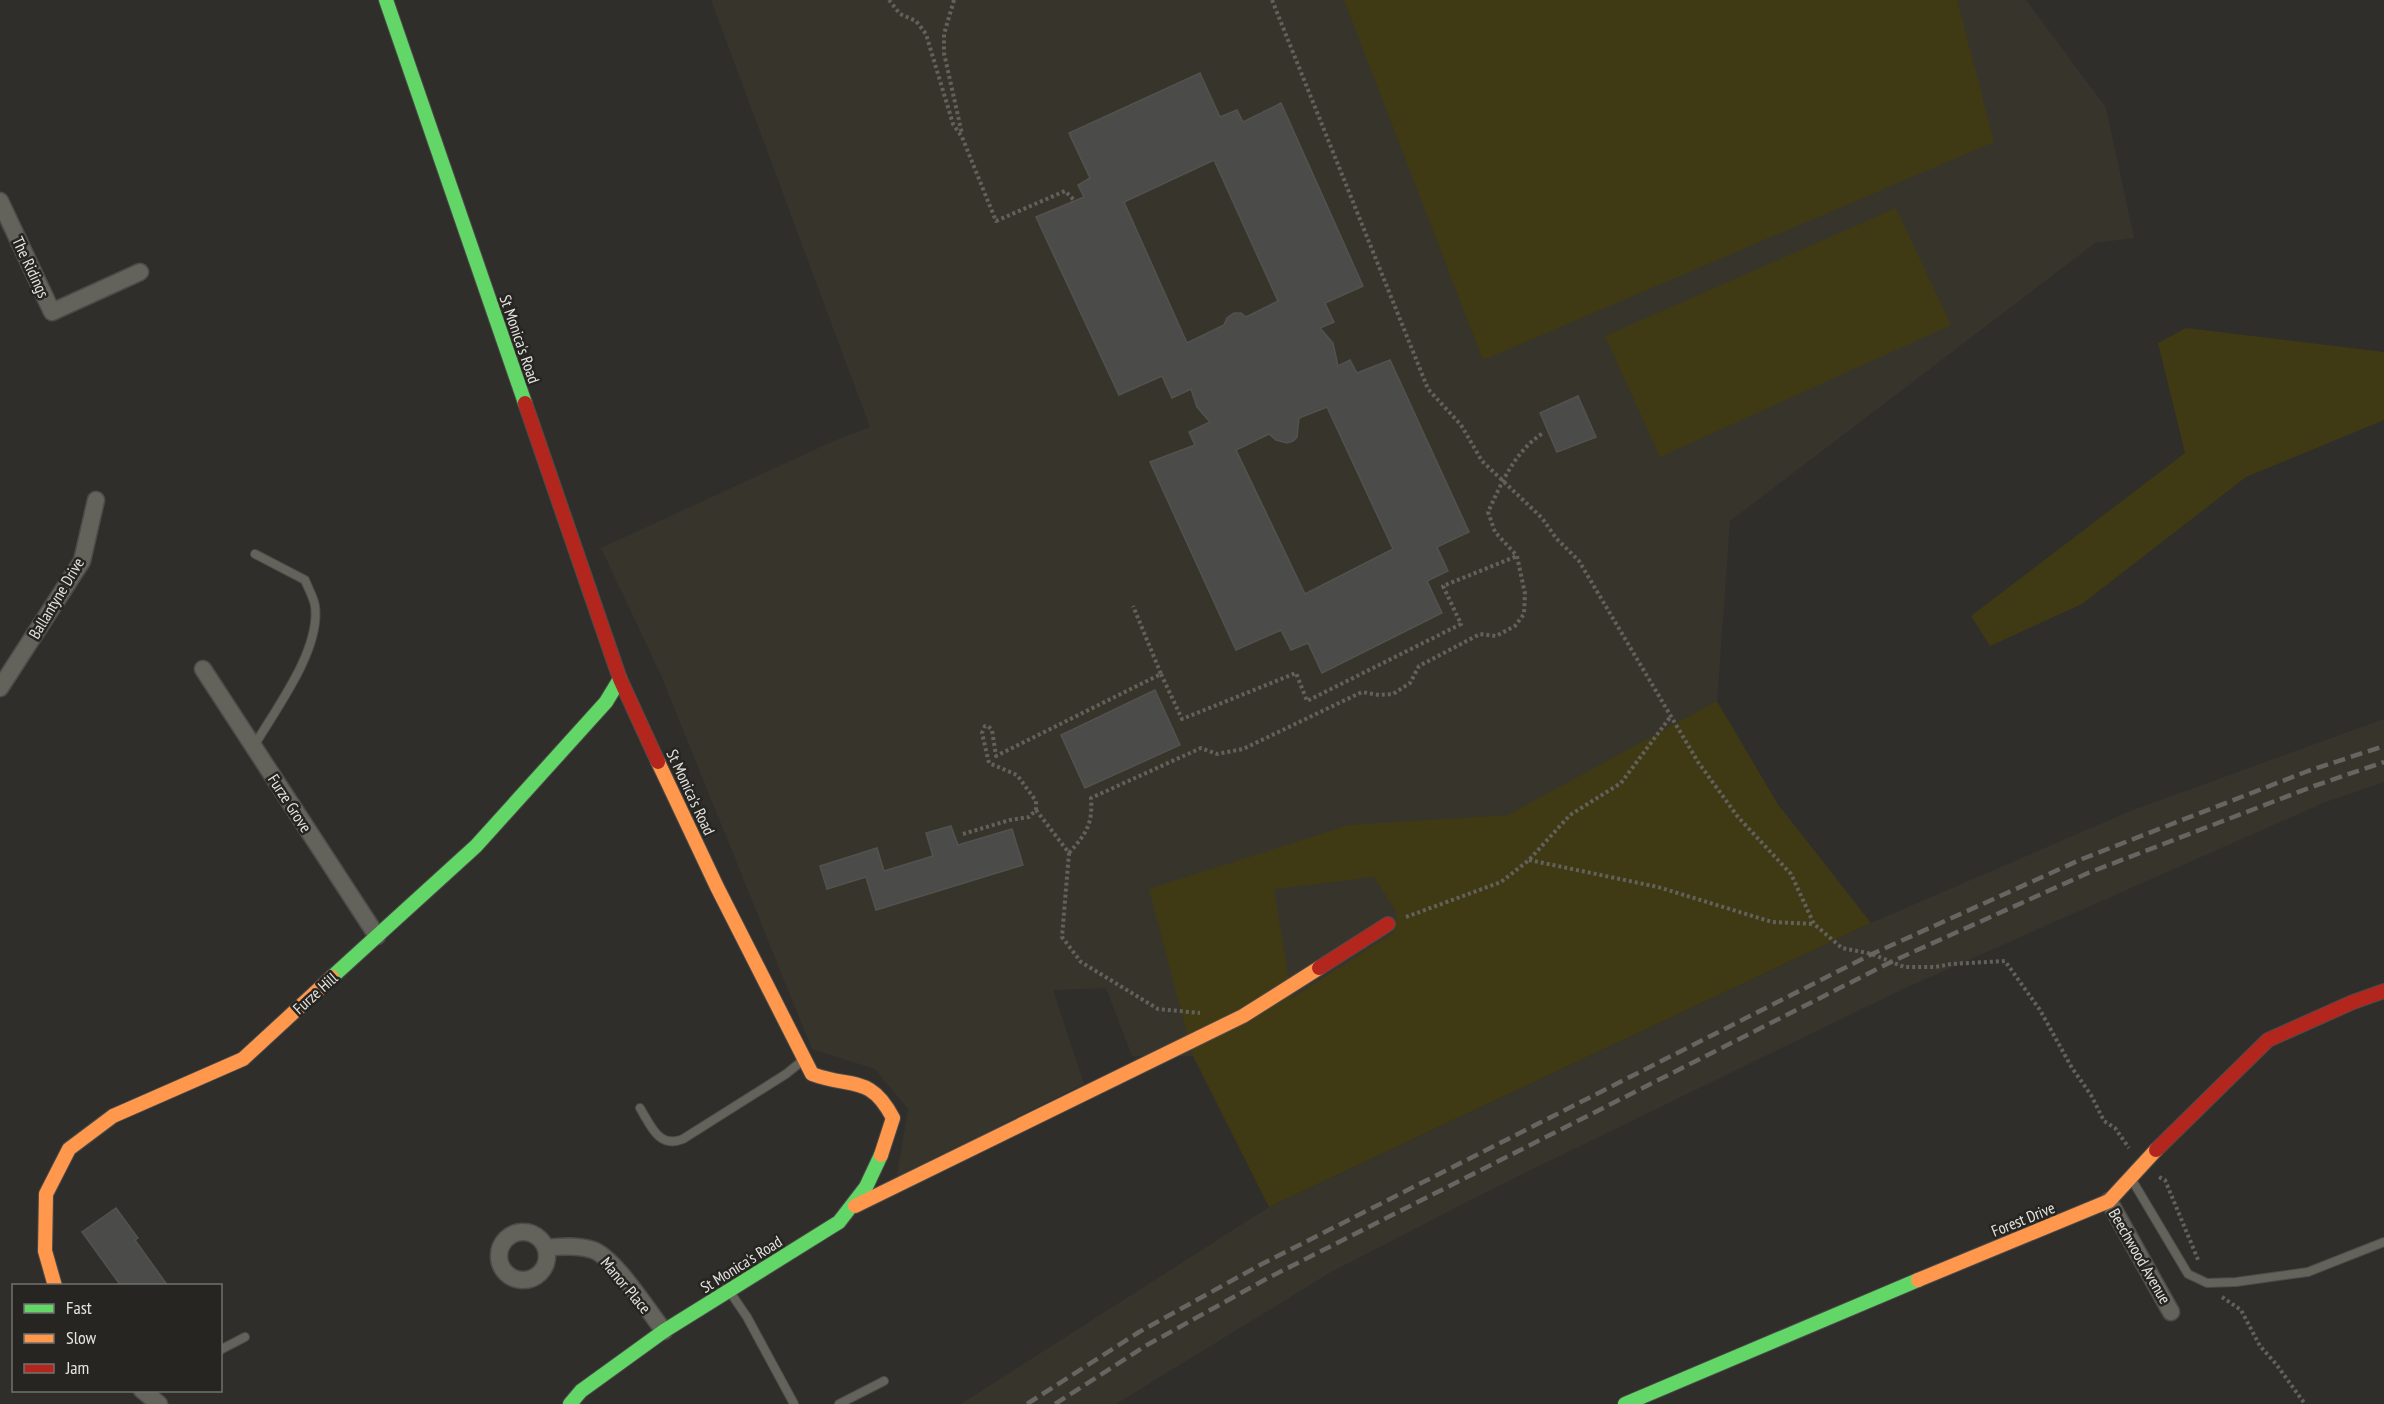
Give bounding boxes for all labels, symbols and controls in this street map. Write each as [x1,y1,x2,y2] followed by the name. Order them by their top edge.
[8,233,54,301] street label: The Ridings
[496,292,545,386] street label: St Monica's Road
[24,554,88,642] street label: Ballantyne Drive
[662,746,720,838] street label: St Monica's Road
[264,770,316,836] street label: Furze Grove
[289,968,342,1018] street label: Furze Hill
[1988,1197,2058,1241] street label: Forest Drive
[2105,1205,2175,1307] street label: Beechwood Avenue
[697,1231,786,1297] street label: St Monica's Road
[597,1253,655,1317] street label: Manor Place
[12,1284,222,1392] legend
[66,1296,92,1319] text: Fast
[66,1326,97,1349] text: Slow
[65,1356,89,1379] text: Jam

